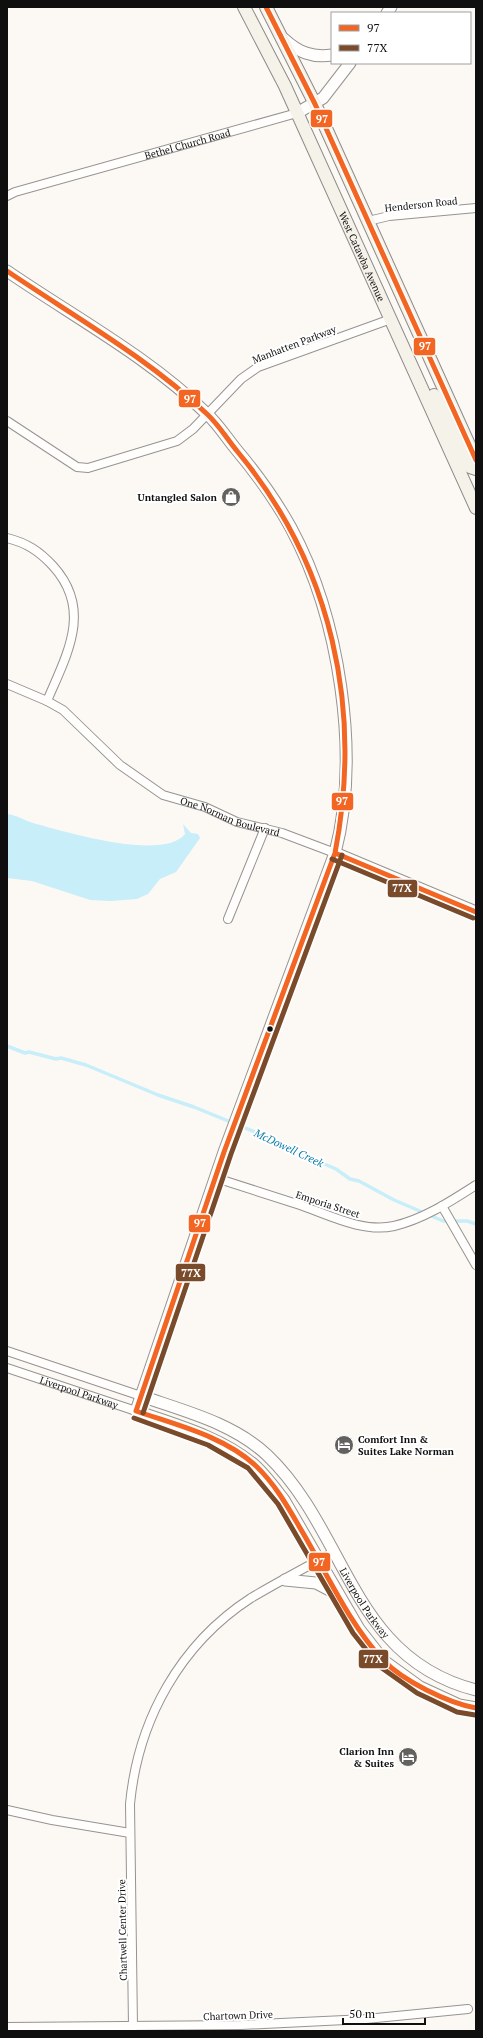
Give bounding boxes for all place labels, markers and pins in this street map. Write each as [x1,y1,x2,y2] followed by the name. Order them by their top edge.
[220,486,242,508] shop icon: Untangled Salon
[138,491,218,504] place label: Untangled Salon
[265,1024,275,1034] unlabelled marker
[358,1433,454,1458] place label: Comfort Inn & Suites Lake Norman
[333,1434,355,1456] hotel icon: Comfort Inn & Suites Lake Norman
[339,1745,395,1770] place label: Clarion Inn & Suites
[397,1746,419,1768] hotel icon: Clarion Inn & Suites

